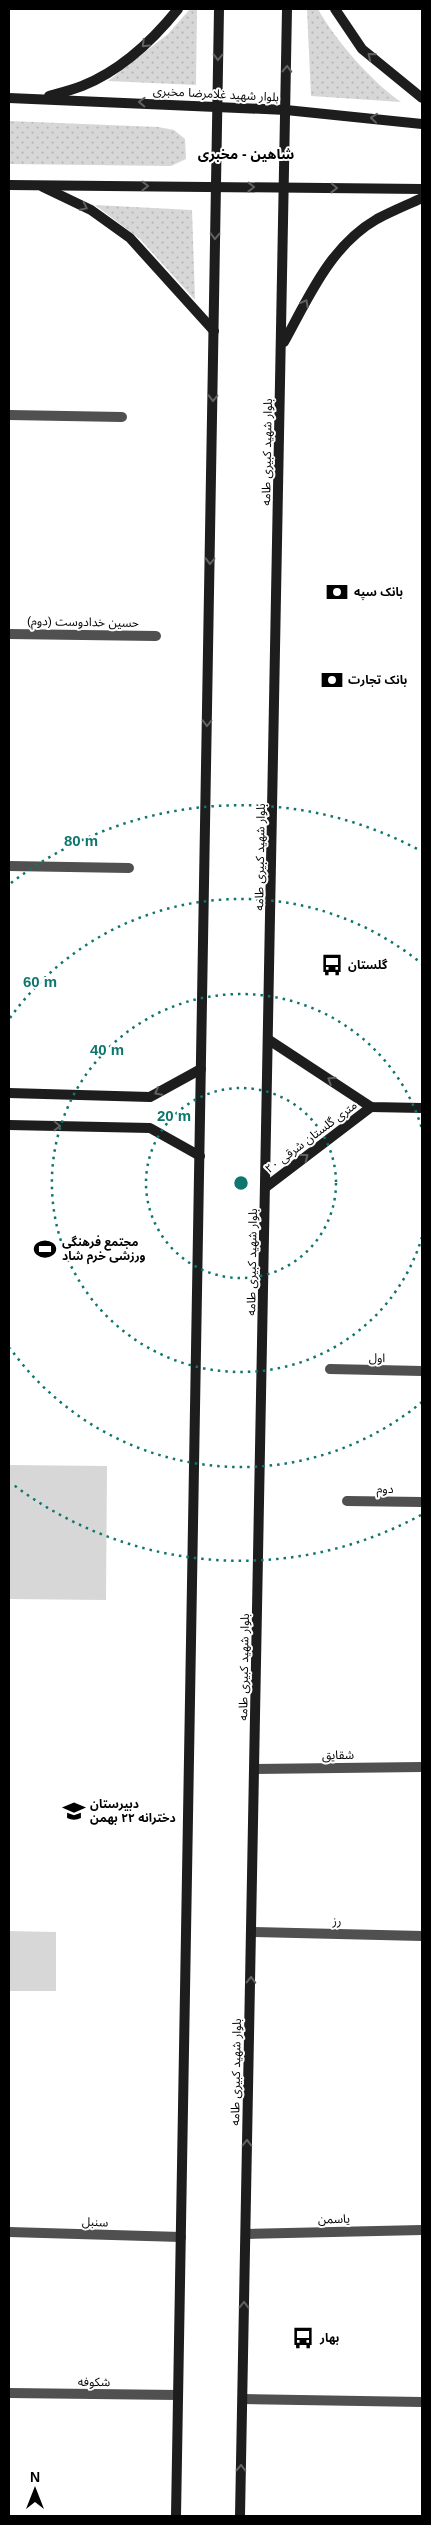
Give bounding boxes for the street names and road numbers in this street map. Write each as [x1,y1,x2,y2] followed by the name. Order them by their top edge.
[153,84,279,104] street label: بلوار شهید غلامرضا مخبری
[259,398,275,506] street label: بلوار شهید کبیری طامه
[27,614,139,632] street label: حسین خدادوست (دوم)
[252,803,268,911] street label: بلوار شهید کبیری طامه
[262,1098,360,1176] street label: ۲۰ متری گلستان شرقی
[244,1208,260,1316] street label: بلوار شهید کبیری طامه
[369,1351,386,1365] street label: اول
[376,1482,394,1498] street label: دوم
[236,1613,252,1721] street label: بلوار شهید کبیری طامه
[322,1748,354,1763] street label: شقایق
[331,1914,342,1928] street label: رز
[228,2018,244,2126] street label: بلوار شهید کبیری طامه
[318,2212,350,2226] street label: یاسمن
[82,2215,108,2229] street label: سنبل
[78,2375,110,2389] street label: شکوفه

